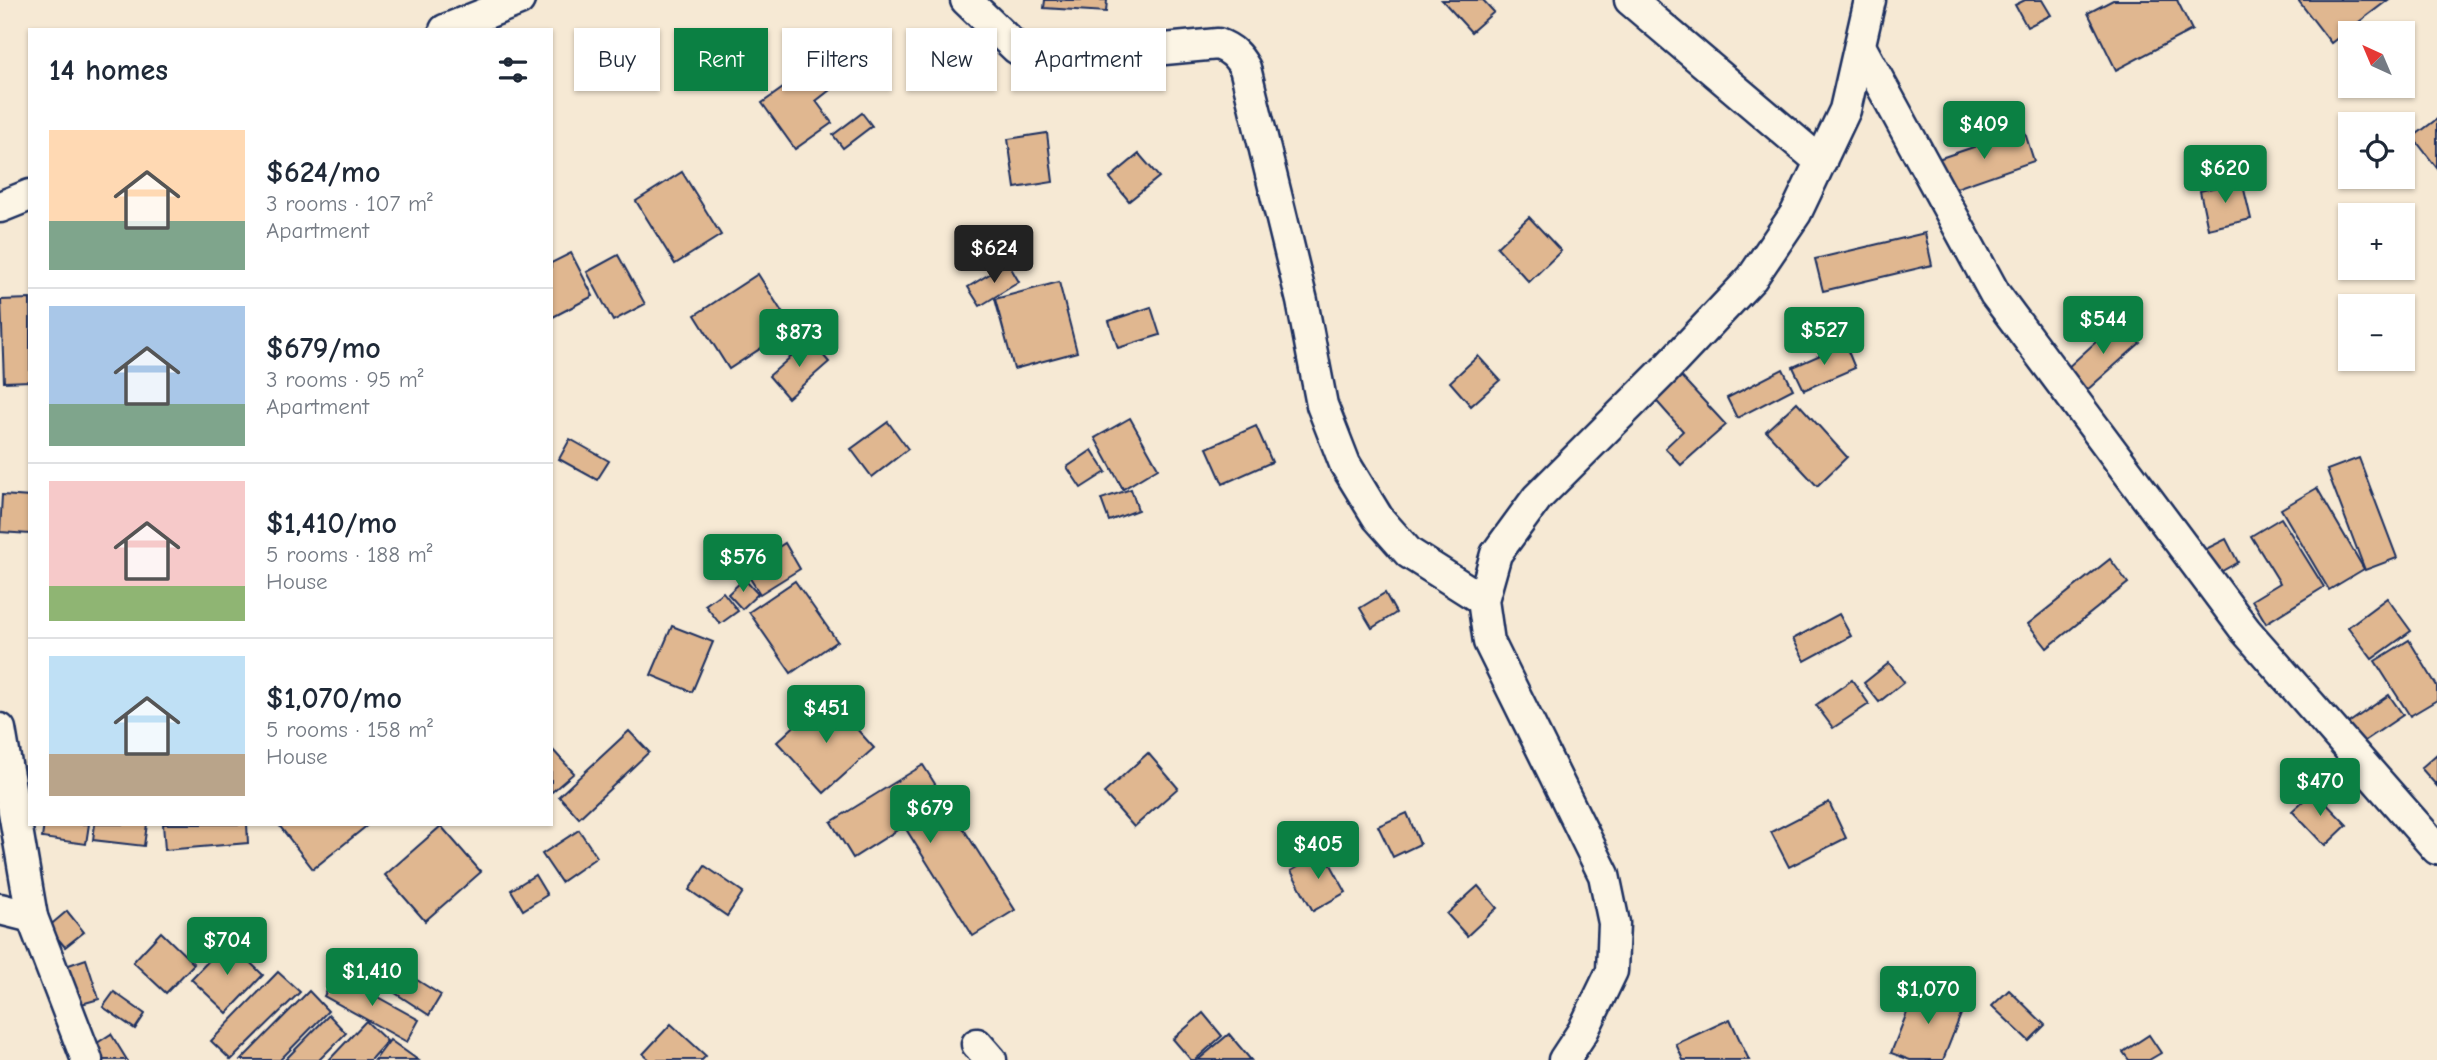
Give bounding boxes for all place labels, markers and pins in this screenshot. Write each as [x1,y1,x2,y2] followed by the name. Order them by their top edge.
[1943,102,2025,161] pin: $409
[2184,146,2266,205] pin: $620
[953,226,1035,285] pin: $624
[2062,296,2144,356] pin: $544
[1783,308,1865,367] pin: $527
[758,310,840,369] pin: $873
[702,534,784,594] pin: $576
[785,686,867,745] pin: $451
[2279,758,2361,818] pin: $470
[889,786,971,845] pin: $679
[1277,822,1359,881] pin: $405
[186,918,268,977] pin: $704
[315,948,429,1008] pin: $1,410
[1871,967,1985,1026] pin: $1,070

